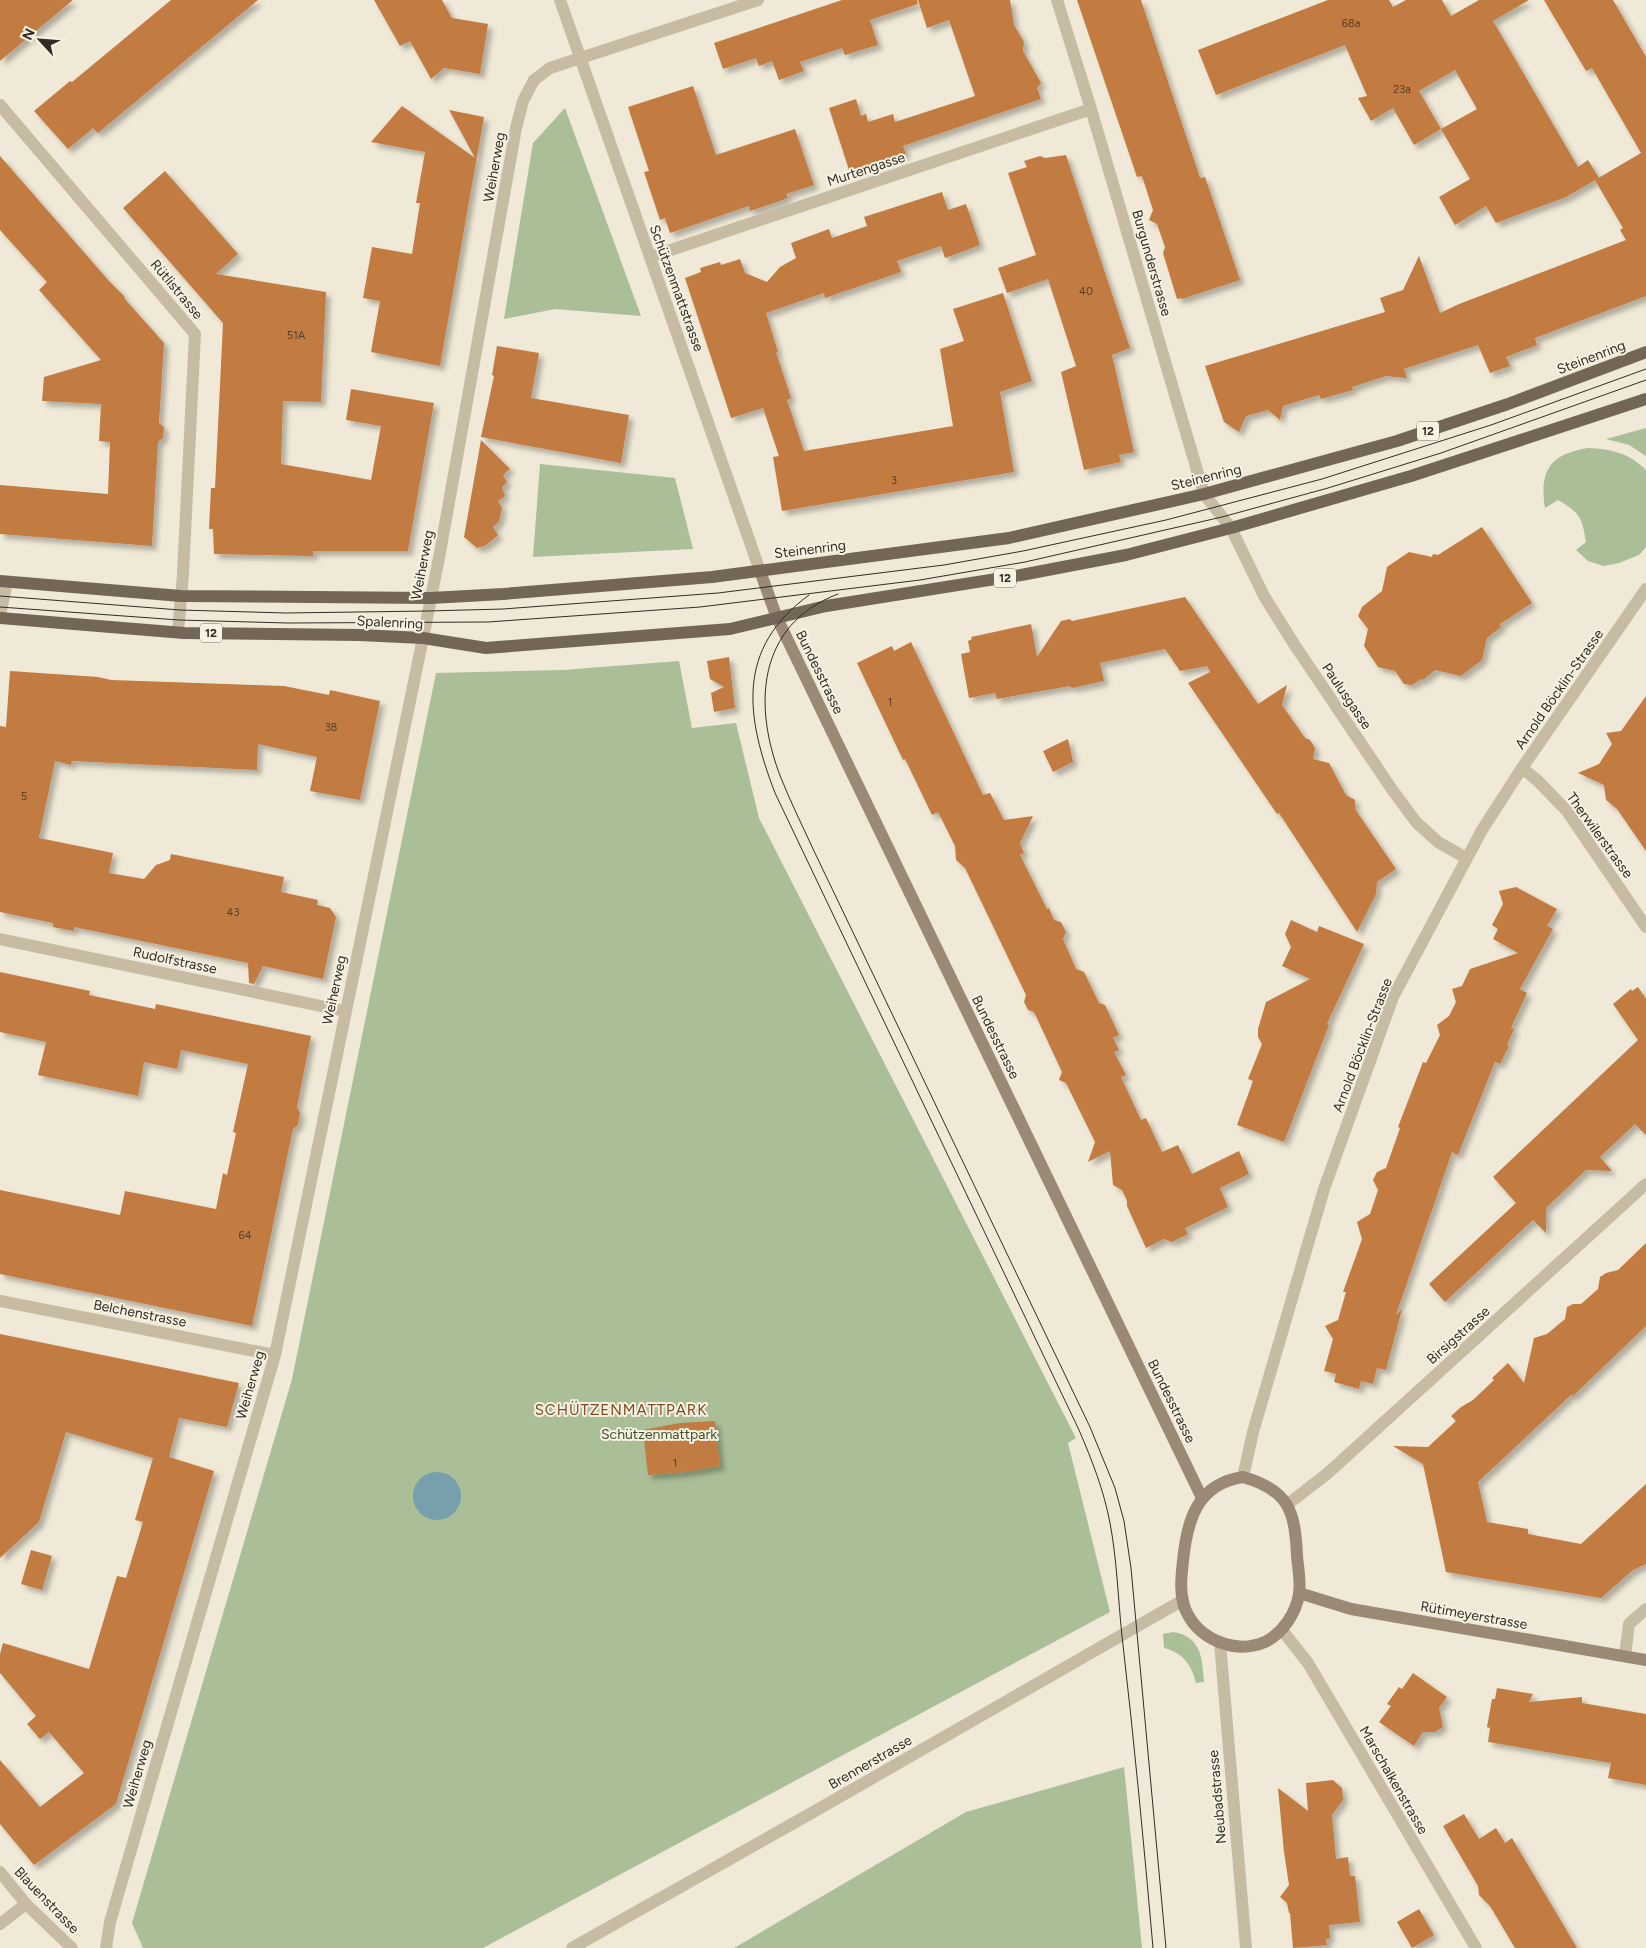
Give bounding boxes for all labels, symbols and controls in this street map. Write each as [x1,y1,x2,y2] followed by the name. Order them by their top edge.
[15,15,65,65] north arrow
[1342,17,1360,30] house number: 68a
[19,26,39,43] text: N
[1393,83,1411,96] house number: 23a
[480,131,509,203] street label: Weiherweg
[825,149,908,190] street label: Murtengasse
[1128,208,1175,319] street label: Burgunderstrasse
[646,223,707,354] street label: Schützenmattstrasse
[147,256,207,323] street label: Rütlistrasse
[1079,285,1093,298] house number: 40
[287,329,306,342] house number: 51A
[1555,337,1628,378] street label: Steinenring
[1417,422,1439,441] road number: 12
[1169,461,1243,494] street label: Steinenring
[891,474,897,487] house number: 3
[407,529,438,601] street label: Weiherweg
[773,537,847,562] street label: Steinenring
[994,568,1016,588] road number: 12
[356,612,424,633] street label: Spalenring
[200,624,222,642] road number: 12
[1512,626,1607,752] street label: Arnold Böcklin-Strasse
[792,628,847,717] street label: Bundesstrasse
[1318,660,1375,733] street label: Paulusgasse
[888,696,892,709] house number: 1
[325,721,338,734] house number: 38
[1563,789,1637,882] street label: Therwilerstrasse
[21,790,27,803] house number: 5
[227,906,239,919] house number: 43
[131,943,219,978] street label: Rudolfstrasse
[319,954,350,1026] street label: Weiherweg
[1329,975,1396,1115] street label: Arnold Böcklin-Strasse
[968,993,1023,1082] street label: Bundesstrasse
[238,1229,252,1242] house number: 64
[92,1296,188,1331] street label: Belchenstrasse
[1423,1302,1494,1368] street label: Birsigstrasse
[233,1349,268,1421] street label: Weiherweg
[1144,1357,1199,1446] street label: Bundesstrasse
[535,1401,707,1419] district label: SCHÜTZENMATTPARK
[601,1426,717,1443] park label: Schützenmattpark
[673,1457,677,1470] house number: 1
[1419,1598,1529,1633] street label: Rütimeyerstrasse
[1356,1723,1432,1838] street label: Marschalkenstrasse
[826,1732,915,1793] street label: Brennerstrasse
[120,1738,155,1810] street label: Weiherweg
[1205,1749,1230,1845] street label: Neubadstrasse
[11,1863,83,1938] street label: Blauenstrasse

